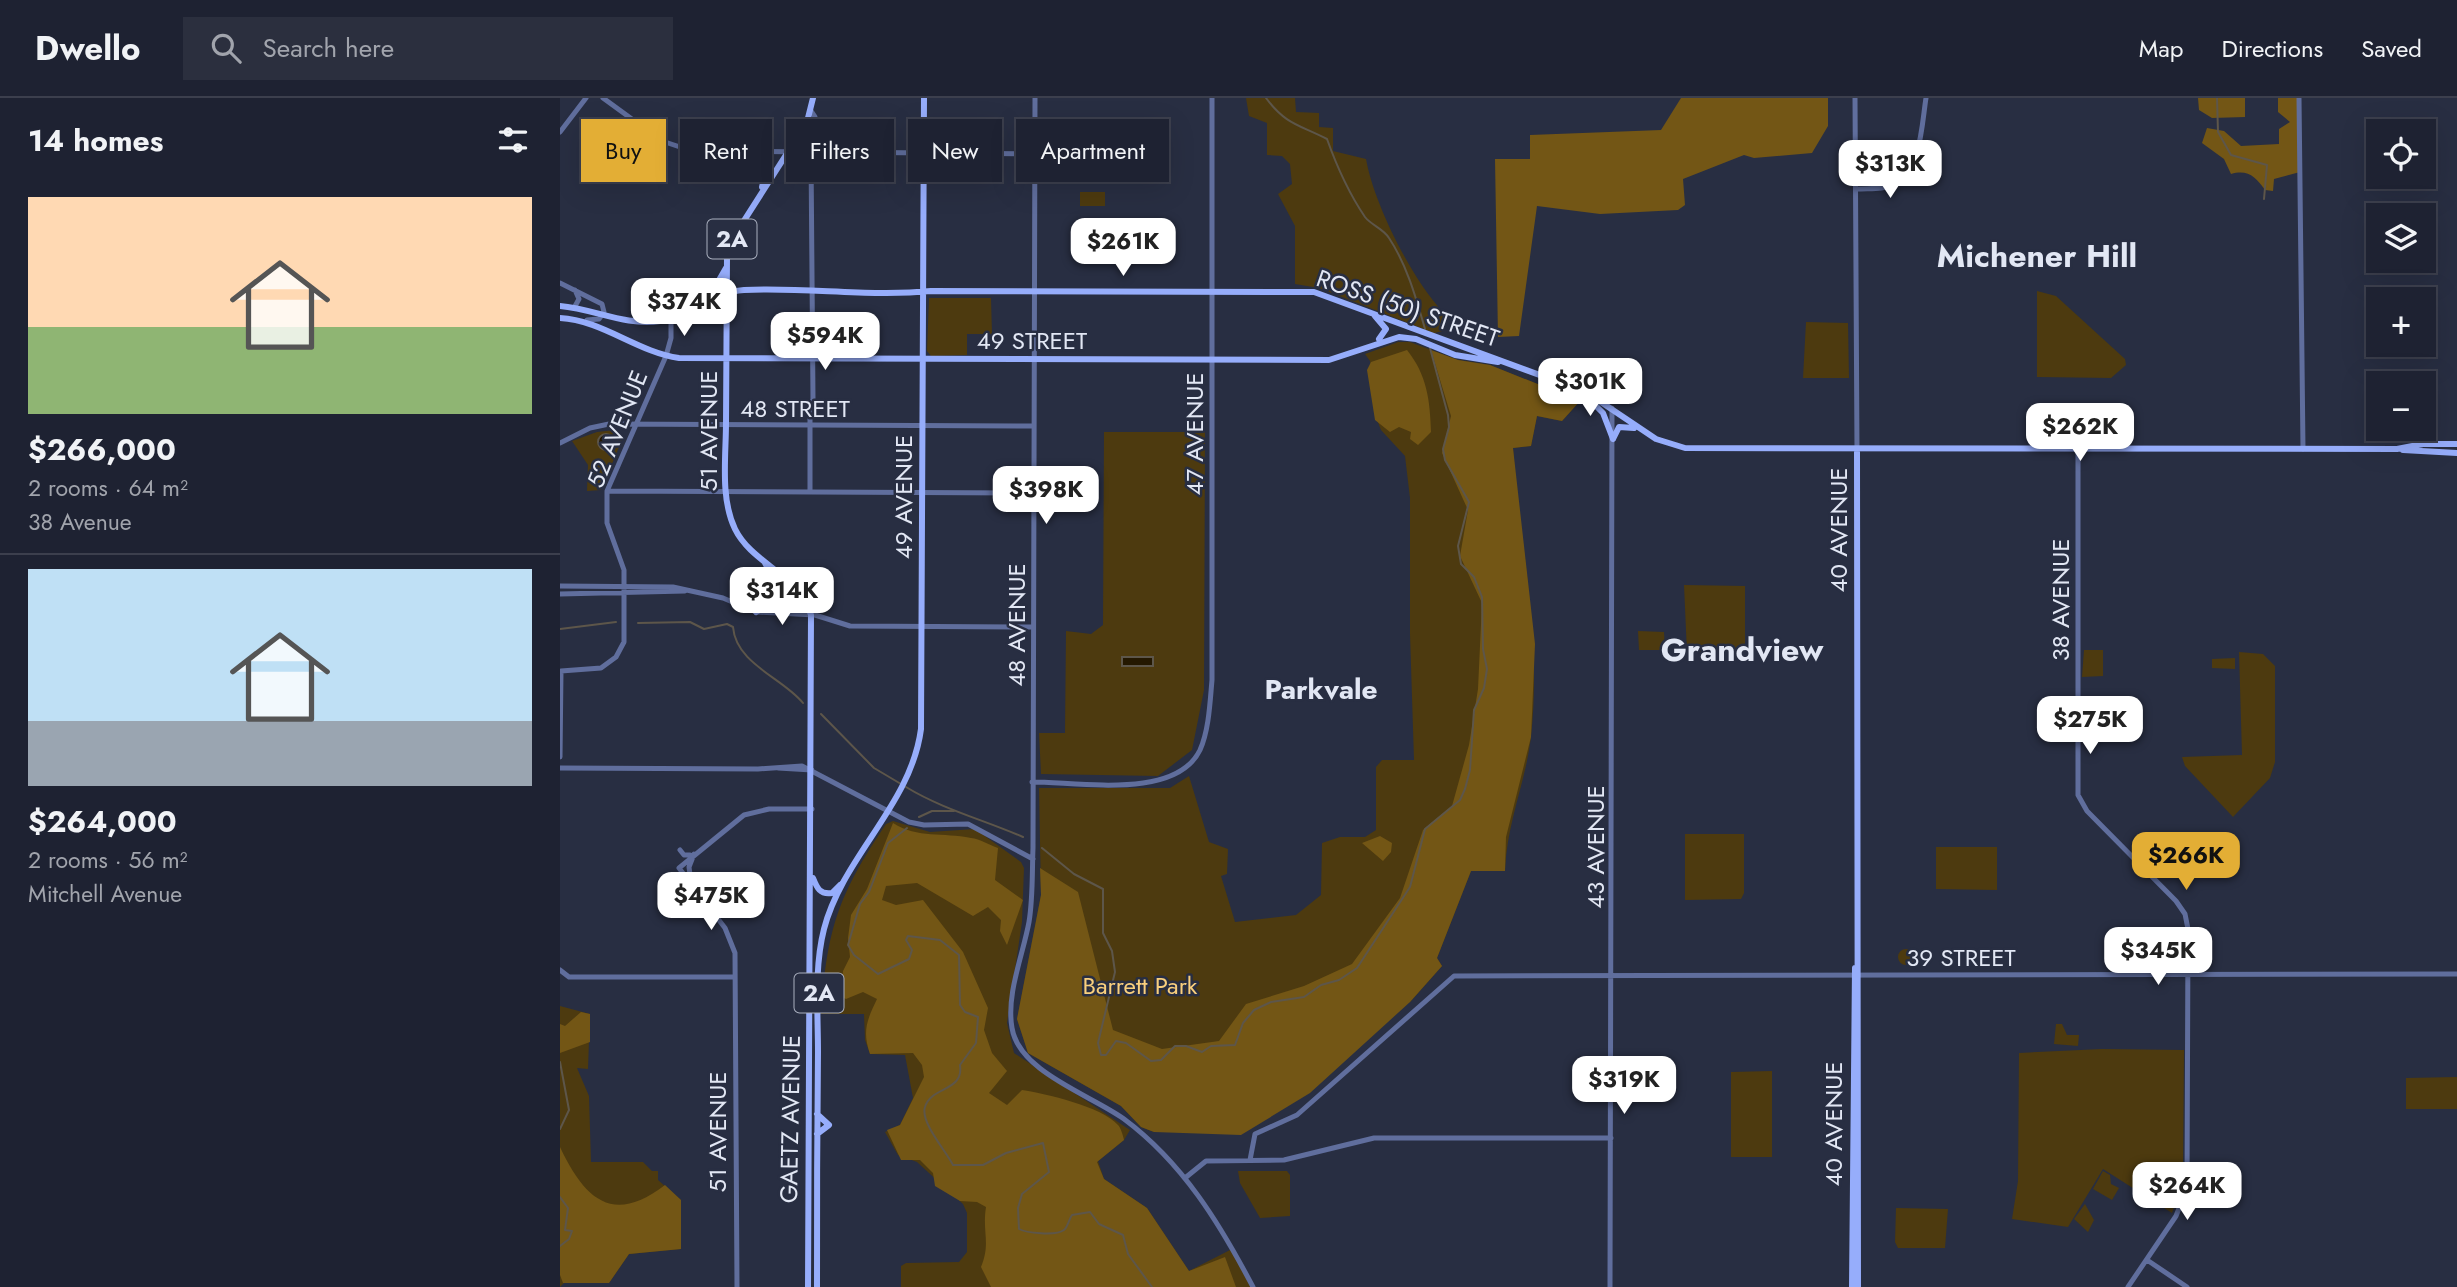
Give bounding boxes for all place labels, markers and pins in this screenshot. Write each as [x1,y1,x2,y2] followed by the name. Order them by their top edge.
[1841,140,1939,200] pin: $313K
[1074,218,1172,278] pin: $261K
[635,278,733,338] pin: $374K
[776,313,874,372] pin: $594K
[1541,358,1639,418] pin: $301K
[2031,404,2129,463] pin: $262K
[997,466,1095,526] pin: $398K
[733,568,831,627] pin: $314K
[2041,696,2139,756] pin: $275K
[2137,832,2235,892] pin: $266K
[662,872,760,932] pin: $475K
[2109,928,2207,987] pin: $345K
[1575,1056,1673,1116] pin: $319K
[2138,1162,2236,1222] pin: $264K

